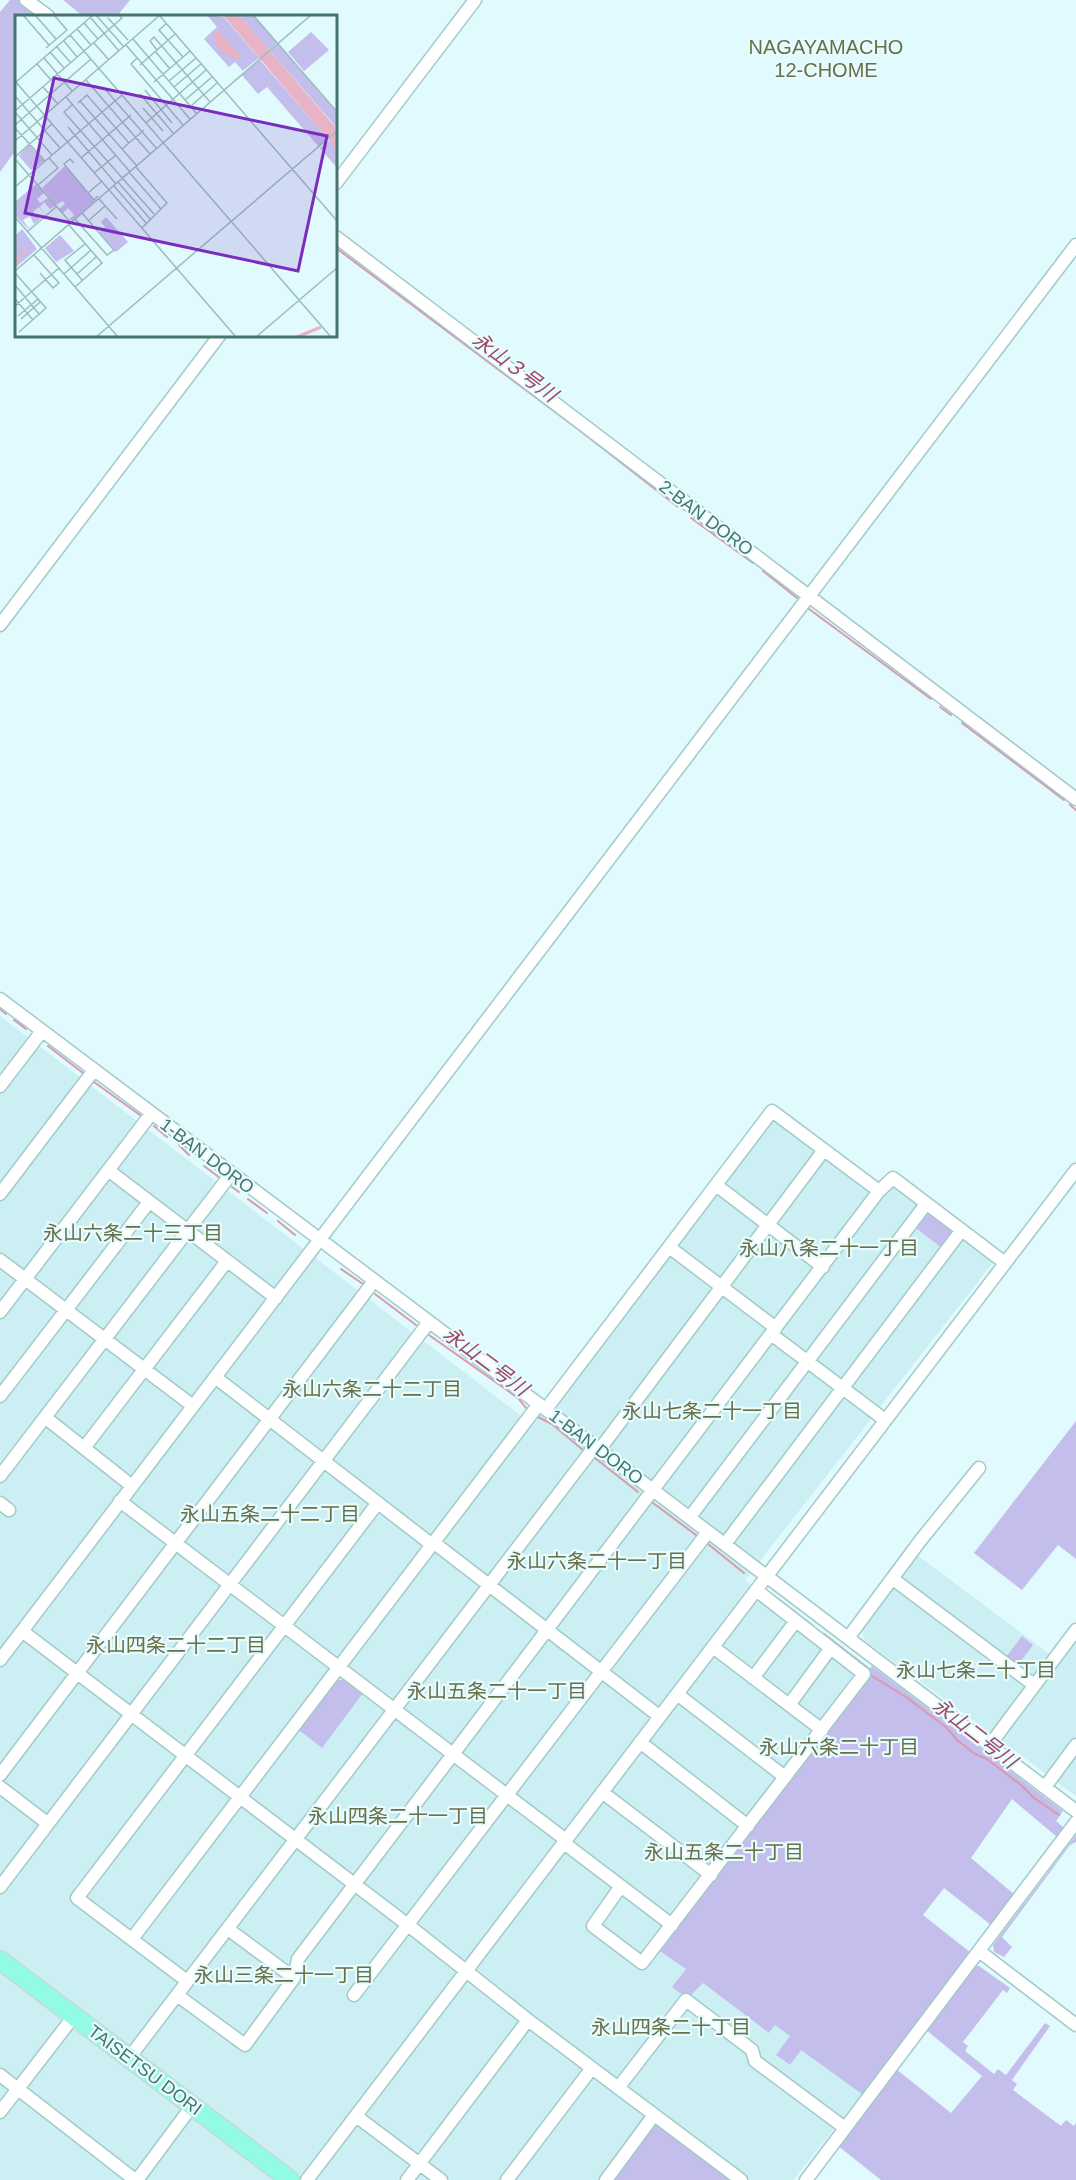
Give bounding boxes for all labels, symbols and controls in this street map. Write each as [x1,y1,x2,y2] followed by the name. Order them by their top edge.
[15,15,338,338] inset map
[749,36,903,81] district label: NAGAYAMACHO 12-CHOME
[468,328,563,407] water label: 永山３号川
[655,476,757,560] street label: 2-BAN DORO
[156,1114,258,1198] street label: 1-BAN DORO
[43,1222,223,1244] district label: 永山六条二十三丁目
[739,1237,919,1259] district label: 永山八条二十一丁目
[439,1322,534,1401] water label: 永山二号川
[282,1378,462,1400] district label: 永山六条二十二丁目
[622,1400,802,1422] district label: 永山七条二十一丁目
[545,1405,647,1489] street label: 1-BAN DORO
[180,1503,360,1525] district label: 永山五条二十二丁目
[507,1550,687,1572] district label: 永山六条二十一丁目
[86,1634,266,1656] district label: 永山四条二十二丁目
[896,1659,1056,1681] district label: 永山七条二十丁目
[407,1680,587,1702] district label: 永山五条二十一丁目
[929,1694,1023,1774] water label: 永山二号川
[759,1736,919,1758] district label: 永山六条二十丁目
[308,1805,488,1827] district label: 永山四条二十一丁目
[644,1841,804,1863] district label: 永山五条二十丁目
[194,1964,374,1986] district label: 永山三条二十一丁目
[591,2016,751,2038] district label: 永山四条二十丁目
[84,2021,206,2119] street label: TAISETSU DORI

